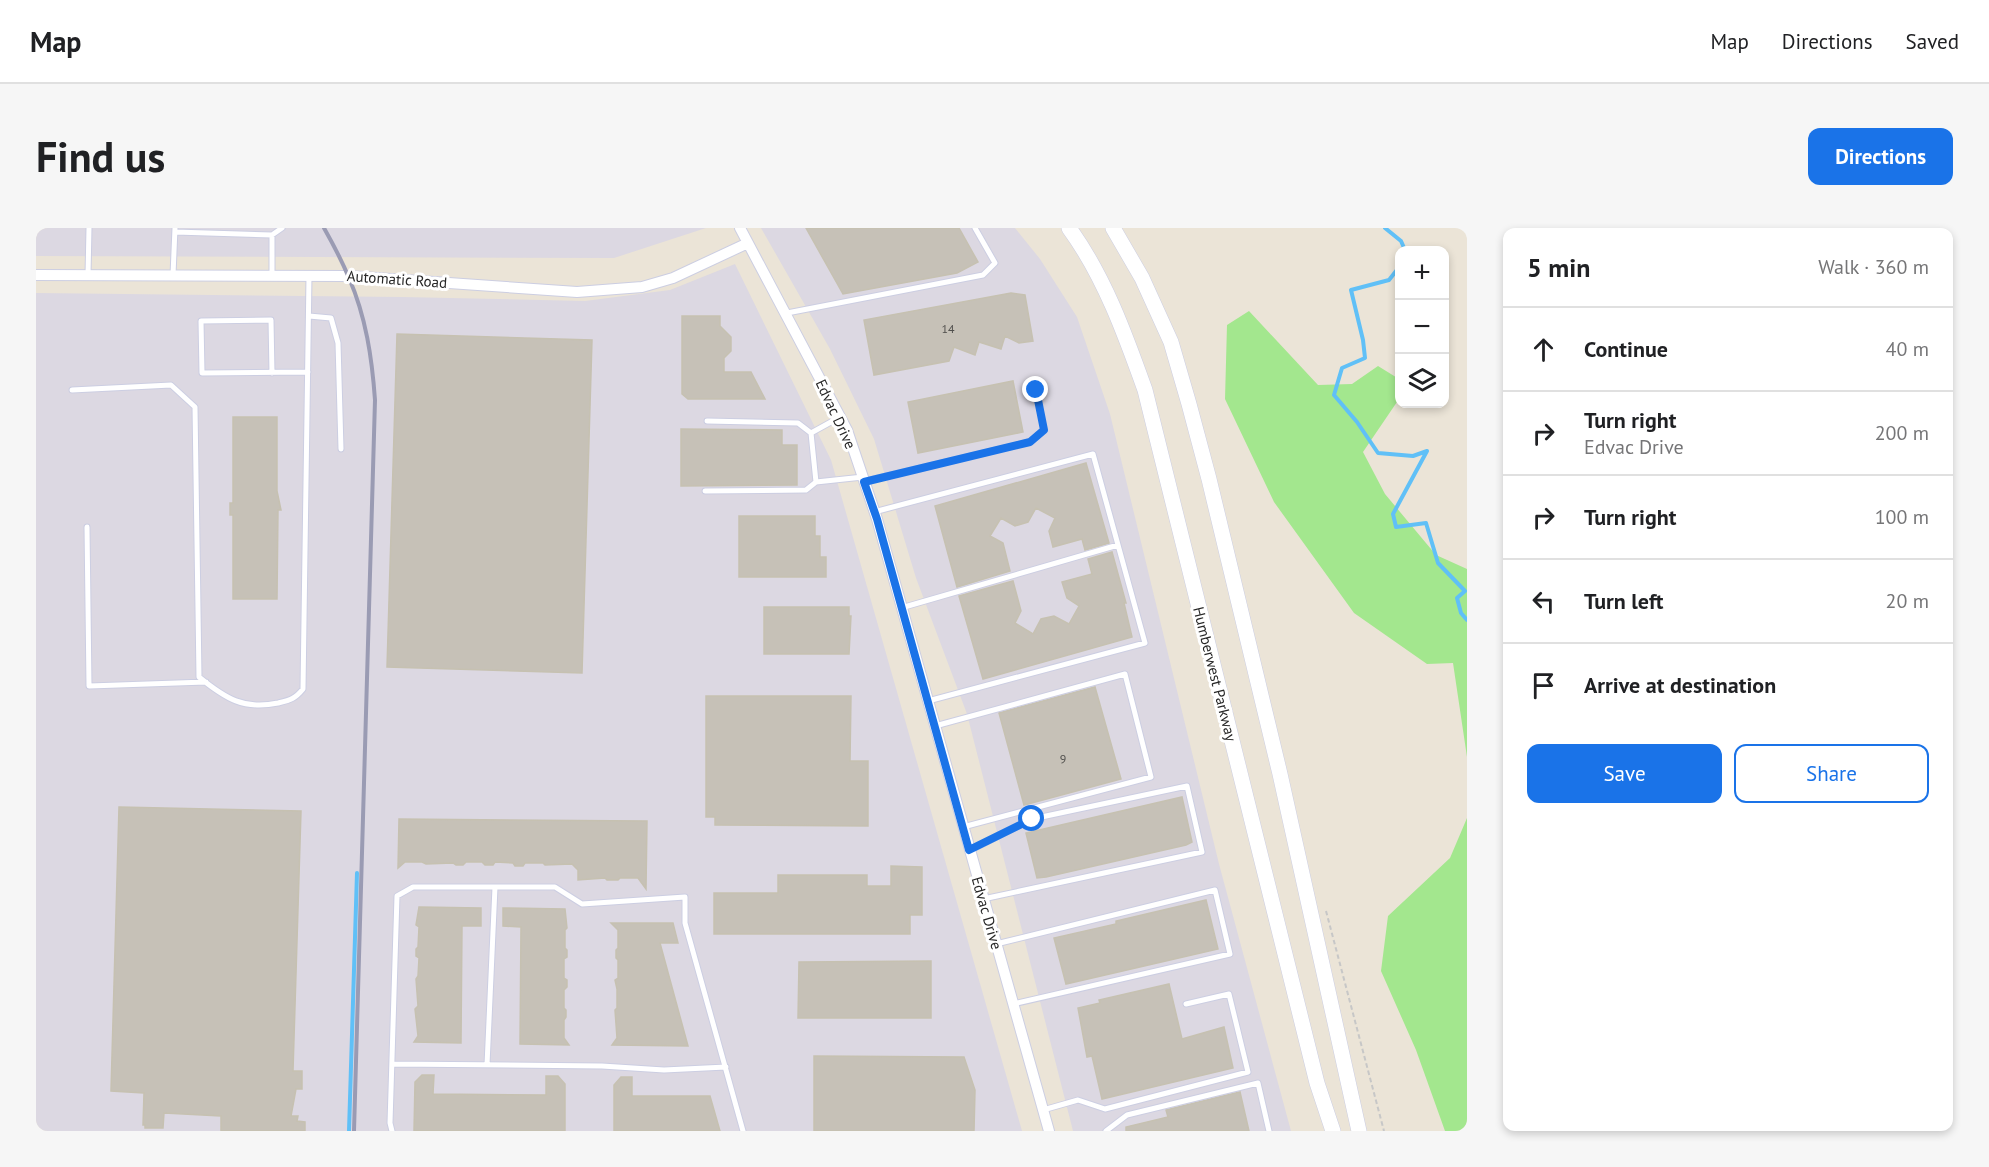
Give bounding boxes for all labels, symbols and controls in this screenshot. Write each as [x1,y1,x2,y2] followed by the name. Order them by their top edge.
[30,23,81,60] text: Map
[1710,28,1749,55] text: Map
[1782,28,1873,55] text: Directions
[1906,28,1959,55] text: Saved
[1808,128,1953,185] button: Directions
[36,129,165,184] text: Find us
[1395,246,1449,408] map controls
[1395,246,1449,300] button: +
[1527,251,1590,284] text: 5 min
[1818,254,1929,280] text: Walk · 360 m
[346,266,448,292] street label: Automatic Road
[1395,300,1449,354] button: −
[941,321,955,336] house number: 14
[1527,333,1560,366] icon: ahead
[1584,335,1668,363] text: Continue
[1886,336,1929,362] text: 40 m
[1395,354,1449,408] button: layers
[812,376,860,452] street label: Edvac Drive
[1022,376,1048,402] route end
[1584,406,1676,434] text: Turn right
[1527,417,1560,450] icon: right
[1875,420,1929,446] text: 200 m
[1584,434,1684,460] text: Edvac Drive
[1527,501,1560,534] icon: right
[1584,503,1676,531] text: Turn right
[1875,504,1929,530] text: 100 m
[1527,585,1560,618] icon: left
[1584,587,1664,615] text: Turn left
[1886,588,1929,614] text: 20 m
[1189,605,1241,743] street label: Humberwest Parkway
[1527,669,1560,702] icon: arrive
[1584,671,1776,699] text: Arrive at destination
[1527,744,1722,803] button: Save
[1734,744,1929,803] button: Share
[1060,751,1066,766] house number: 9
[1018,805,1044,831] route start
[968,874,1006,952] street label: Edvac Drive

